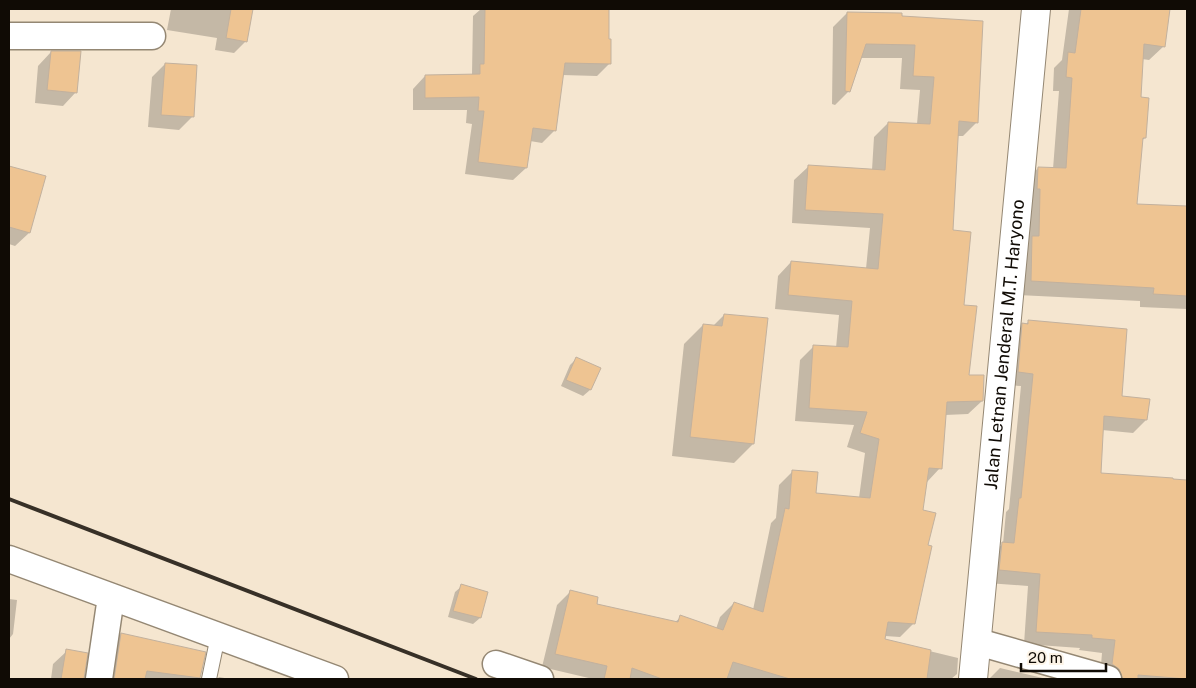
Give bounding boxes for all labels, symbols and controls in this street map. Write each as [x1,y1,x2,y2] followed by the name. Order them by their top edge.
[980,198,1028,491] street label: Jalan Letnan Jenderal M.T. Haryono
[1021,640,1106,672] scale bar
[1028,649,1063,666] text: 20 m

